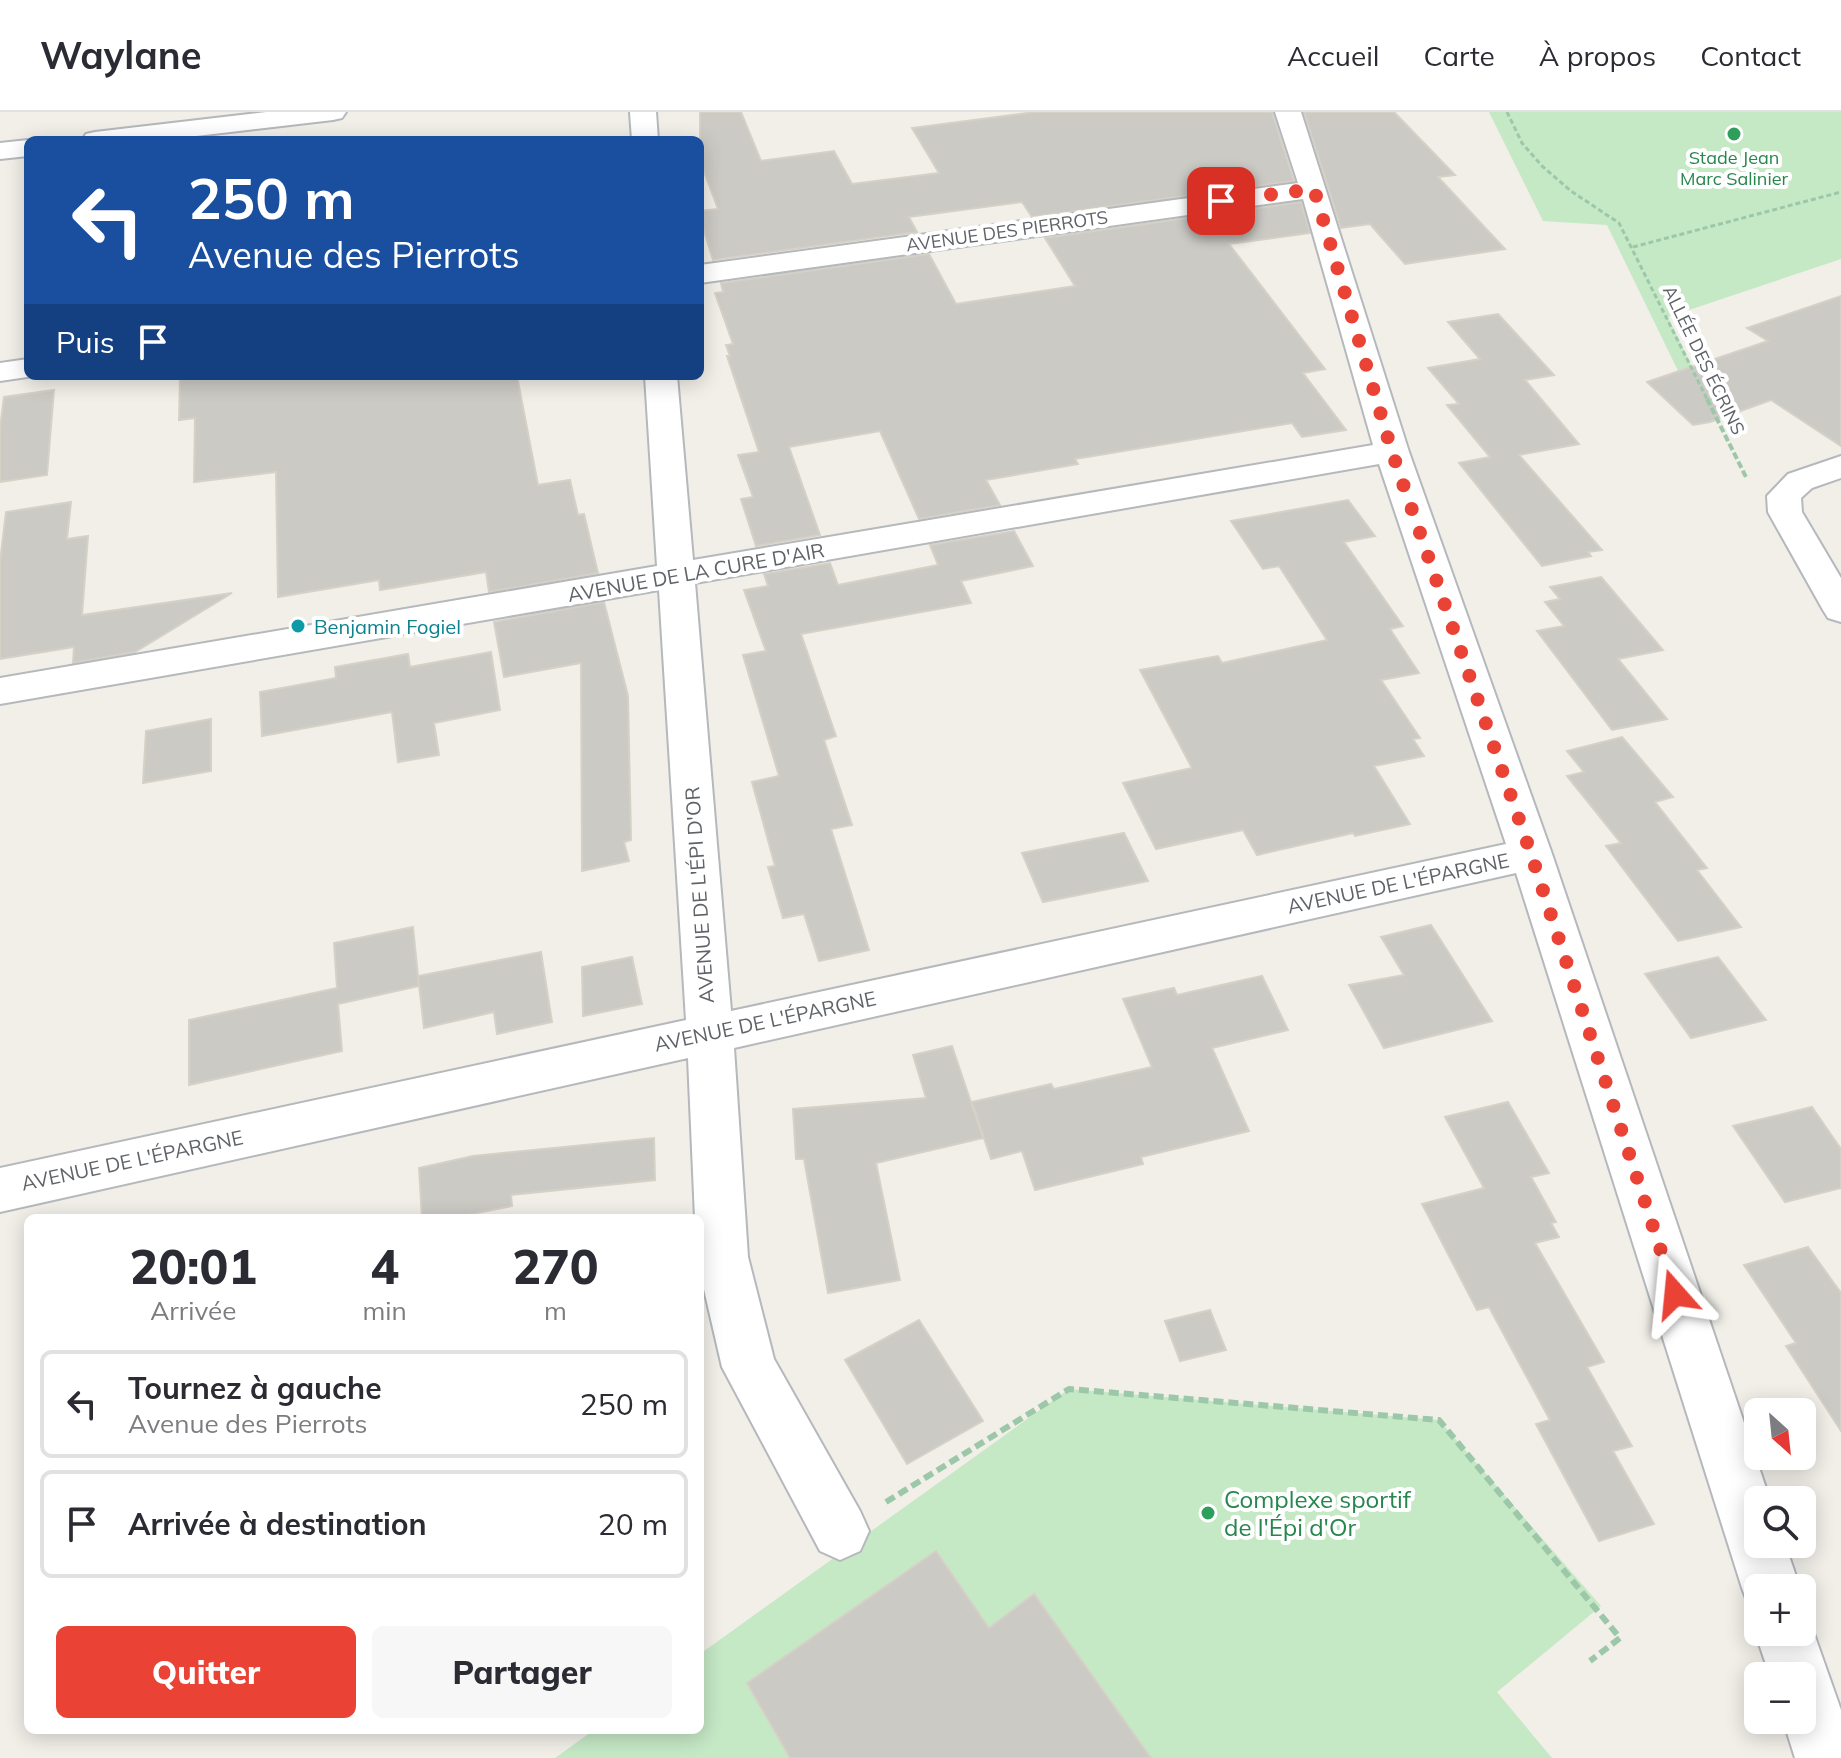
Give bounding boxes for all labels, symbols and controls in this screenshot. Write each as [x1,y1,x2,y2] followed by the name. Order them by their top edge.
[40,31,202,79] text: Waylane
[1287,38,1380,73] text: Accueil
[1424,38,1495,73] text: Carte
[1539,38,1656,73] text: À propos
[1700,38,1801,73] text: Contact
[1725,125,1743,143] marker: Stade Jean Marc Salinier
[1680,146,1788,190] place label: Stade Jean Marc Salinier
[188,163,355,233] text: 250 m
[1187,167,1255,235] pin
[56,168,160,272] icon: left
[1199,179,1243,223] icon: arrive
[905,205,1109,257] street label: AVENUE DES PIERROTS
[188,232,520,277] text: Avenue des Pierrots
[1658,282,1750,438] street label: ALLÉE DES ÉCRINS
[131,320,175,364] icon: arrive
[56,323,115,361] text: Puis
[566,537,827,607] street label: AVENUE DE LA CURE D'AIR
[314,614,461,639] place label: Benjamin Fogiel
[289,617,307,635] marker: Benjamin Fogiel
[679,786,719,1004] street label: AVENUE DE L'ÉPI D'OR
[1285,847,1511,919] street label: AVENUE DE L'ÉPARGNE
[652,985,878,1057] street label: AVENUE DE L'ÉPARGNE
[19,1124,245,1196] street label: AVENUE DE L'ÉPARGNE
[129,1236,257,1296] text: 20:01
[370,1236,399,1296] text: 4
[512,1236,599,1296] text: 270
[1633,1252,1717,1336] position arrow
[150,1294,236,1327] text: Arrivée
[363,1294,407,1327] text: min
[544,1294,567,1327] text: m
[128,1369,382,1407] text: Tournez à gauche
[60,1382,104,1426] icon: left
[580,1385,668,1423] text: 250 m
[1744,1398,1816,1470] north arrow
[1744,1398,1816,1734] map controls
[128,1407,367,1440] text: Avenue des Pierrots
[1224,1484,1412,1542] place label: Complexe sportif de l'Épi d'Or
[1744,1486,1816,1558] button: search
[60,1502,104,1546] icon: arrive
[1199,1504,1217,1522] marker: Complexe sportif de l'Épi d'Or
[128,1505,427,1543] text: Arrivée à destination
[598,1505,668,1543] text: 20 m
[1744,1574,1816,1646] button: +
[56,1626,356,1718] button: Quitter
[372,1626,672,1718] button: Partager
[1744,1662,1816,1734] button: −

